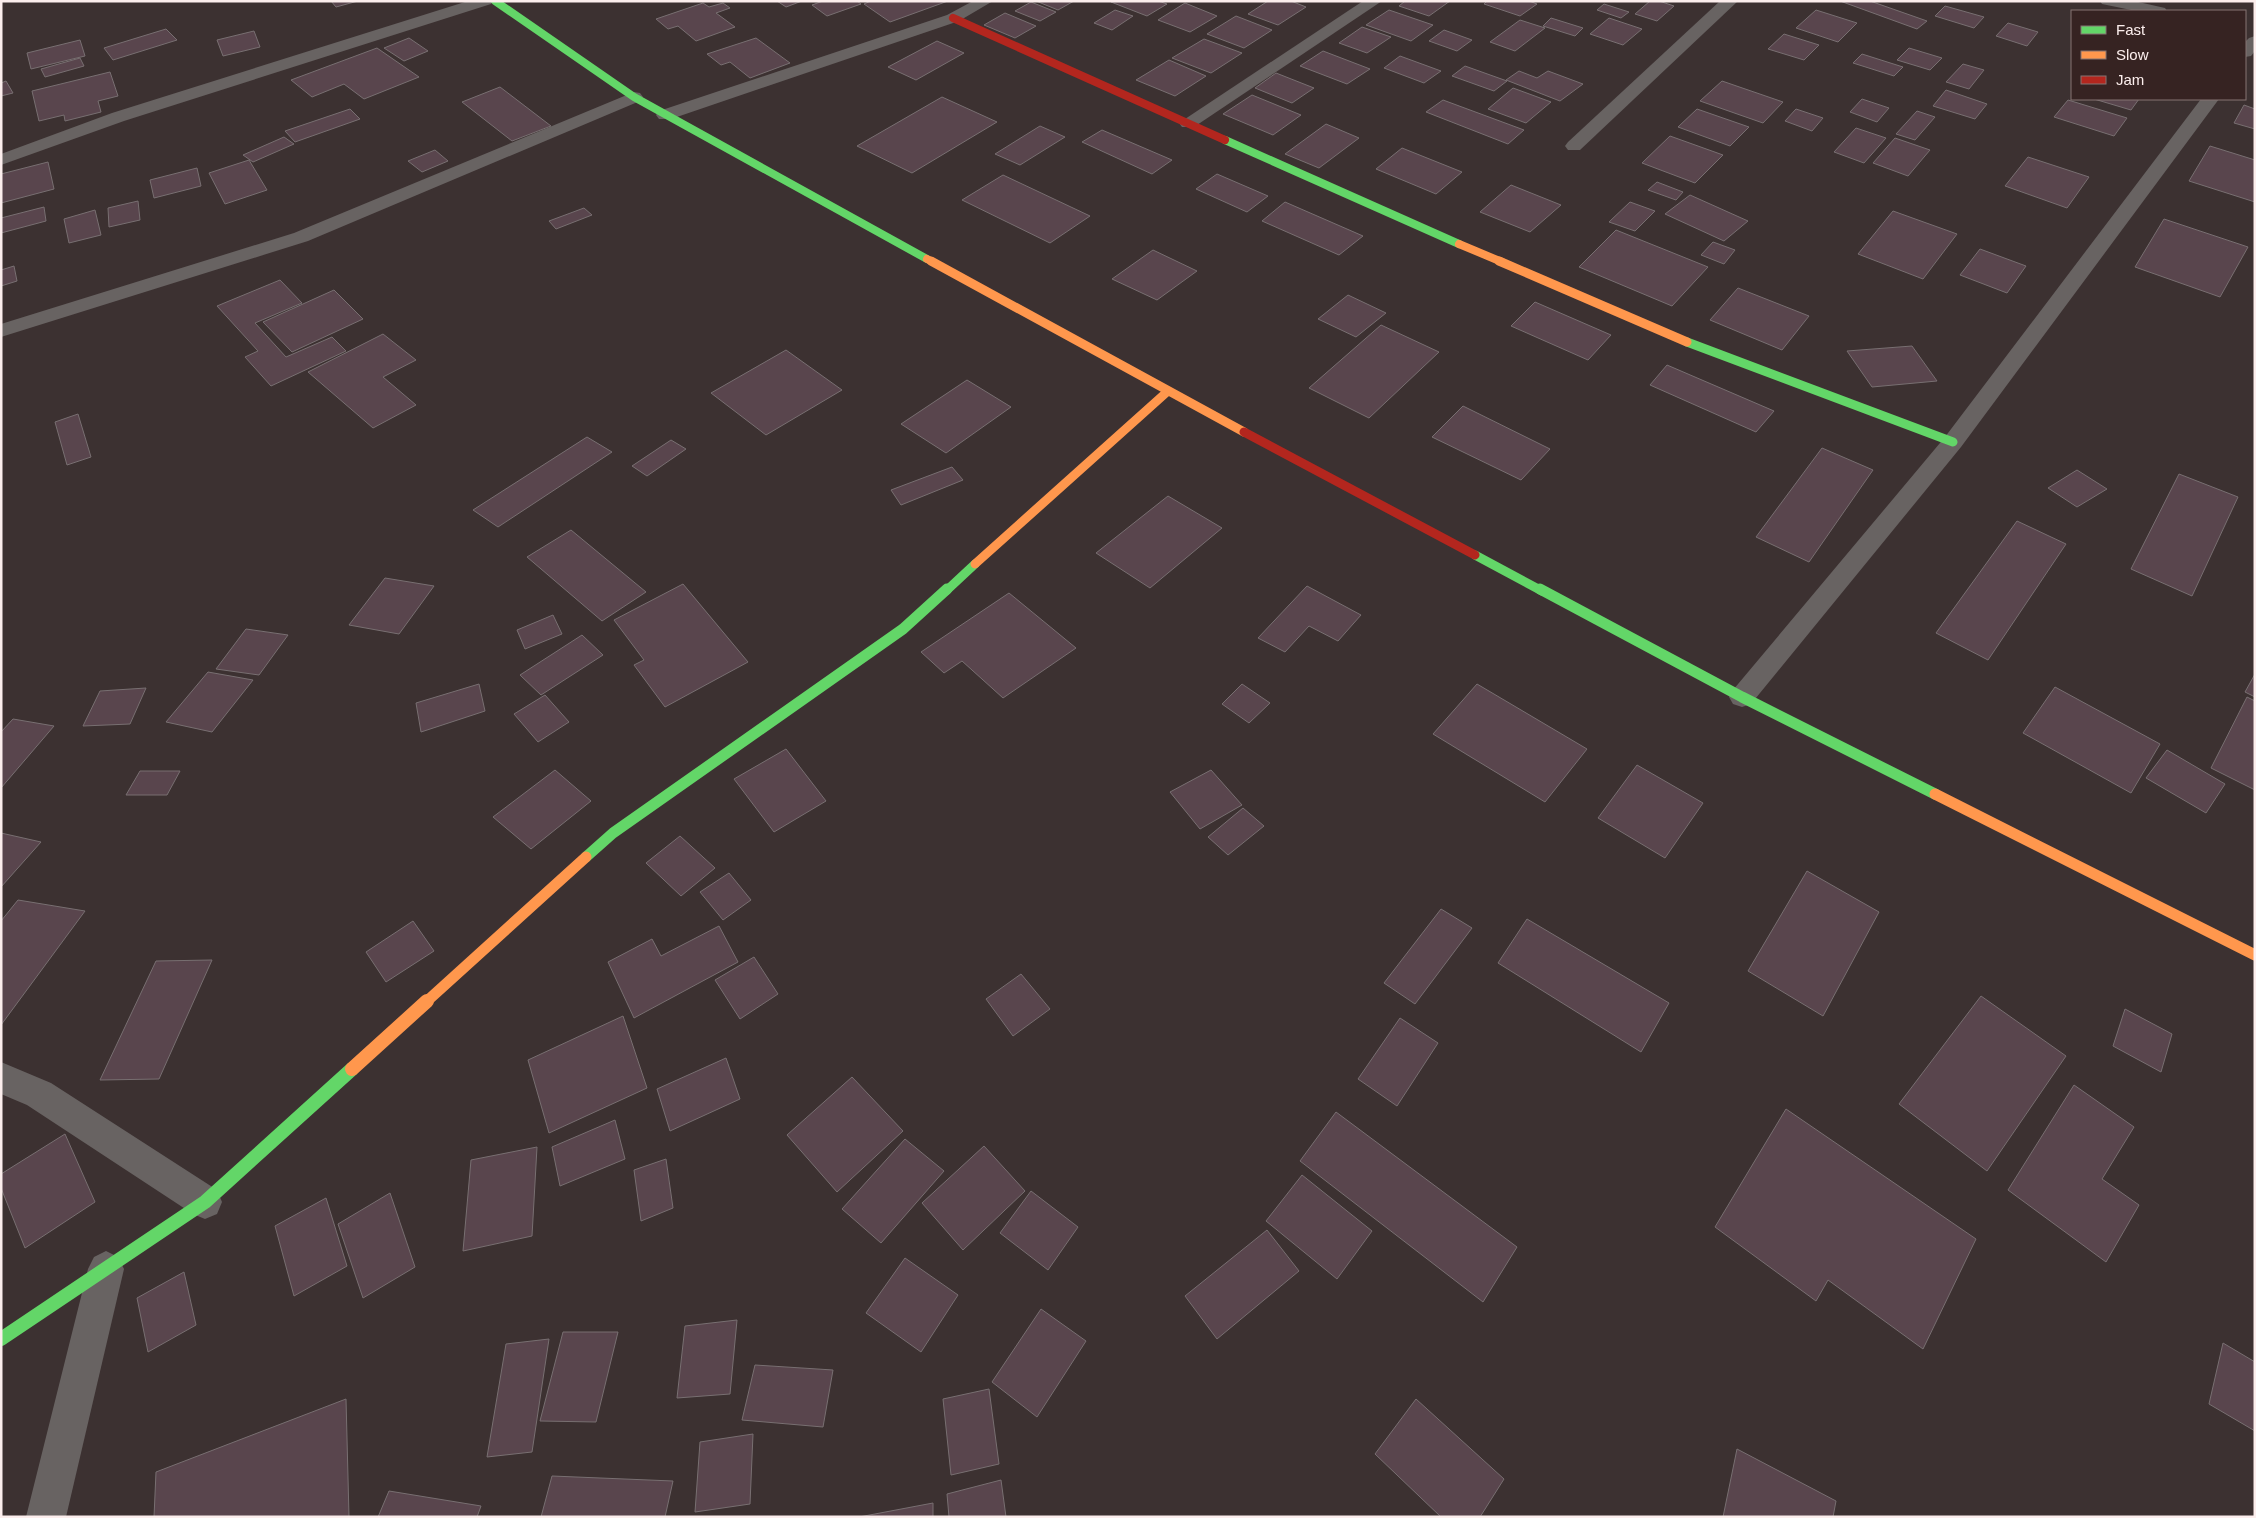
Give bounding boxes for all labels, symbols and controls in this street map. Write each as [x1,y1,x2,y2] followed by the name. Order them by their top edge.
[2071,10,2246,100] legend
[2116,21,2146,38] text: Fast
[2116,46,2149,63] text: Slow
[2116,71,2144,88] text: Jam

